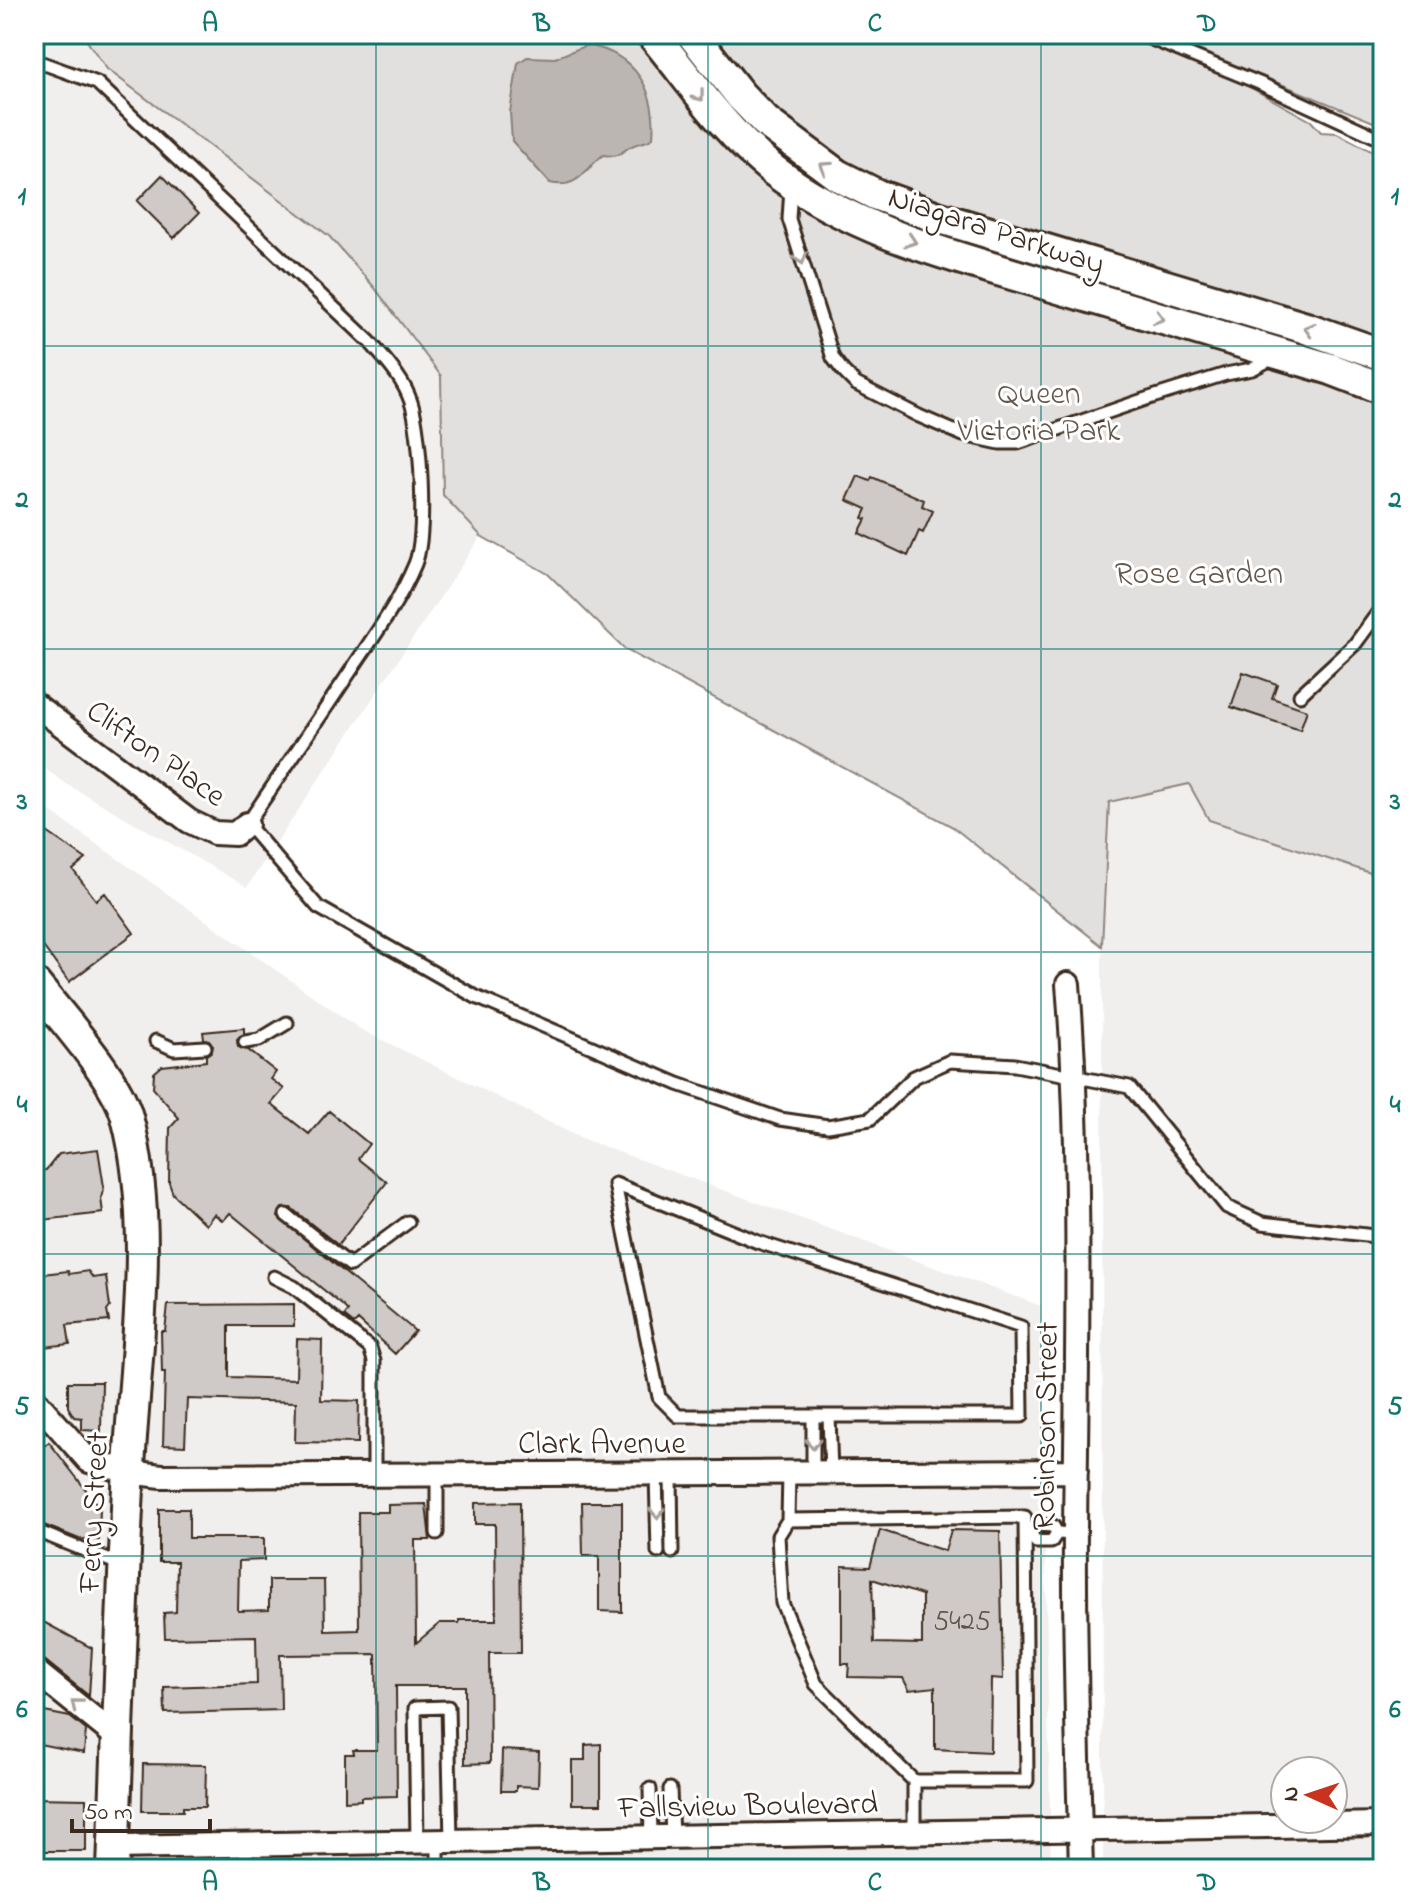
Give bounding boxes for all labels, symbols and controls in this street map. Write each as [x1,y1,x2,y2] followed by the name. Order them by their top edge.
[202,6,218,44] text: A
[532,6,551,44] text: B
[868,6,882,44] text: C
[1196,6,1217,44] text: D
[690,87,704,102] one-way arrow
[819,162,834,177] one-way arrow
[881,175,1110,290] street label: Niagara Parkway
[18,179,27,217] text: 1
[1391,179,1400,217] text: 1
[903,231,917,248] one-way arrow
[792,251,808,265] one-way arrow
[1151,309,1165,325] one-way arrow
[1303,322,1317,338] one-way arrow
[957,372,1121,456] park label: Queen Victoria Park
[15,482,29,520] text: 2
[1388,482,1402,520] text: 2
[1115,552,1283,599] park label: Rose Garden
[75,689,235,821] street label: Clifton Place
[16,784,28,822] text: 3
[1389,784,1401,822] text: 3
[17,1087,28,1125] text: 4
[1390,1087,1401,1125] text: 4
[1022,1321,1073,1531] street label: Robinson Street
[15,1389,30,1427] text: 5
[1388,1389,1403,1427] text: 5
[518,1422,687,1469] street label: Clark Avenue
[68,1430,123,1595] street label: Ferry Street
[804,1438,822,1451] one-way arrow
[648,1507,666,1520] one-way arrow
[933,1602,991,1643] house number: 5425
[16,1692,28,1730] text: 6
[1389,1692,1401,1730] text: 6
[70,1699,85,1713] one-way arrow
[1269,1755,1349,1835] north arrow
[617,1782,879,1833] street label: Fallsview Boulevard
[72,1783,210,1833] scale bar
[1276,1786,1308,1802] text: N
[84,1796,133,1831] text: 50 m
[202,1865,218,1903] text: A
[532,1865,551,1903] text: B
[868,1865,882,1903] text: C
[1196,1865,1217,1903] text: D

